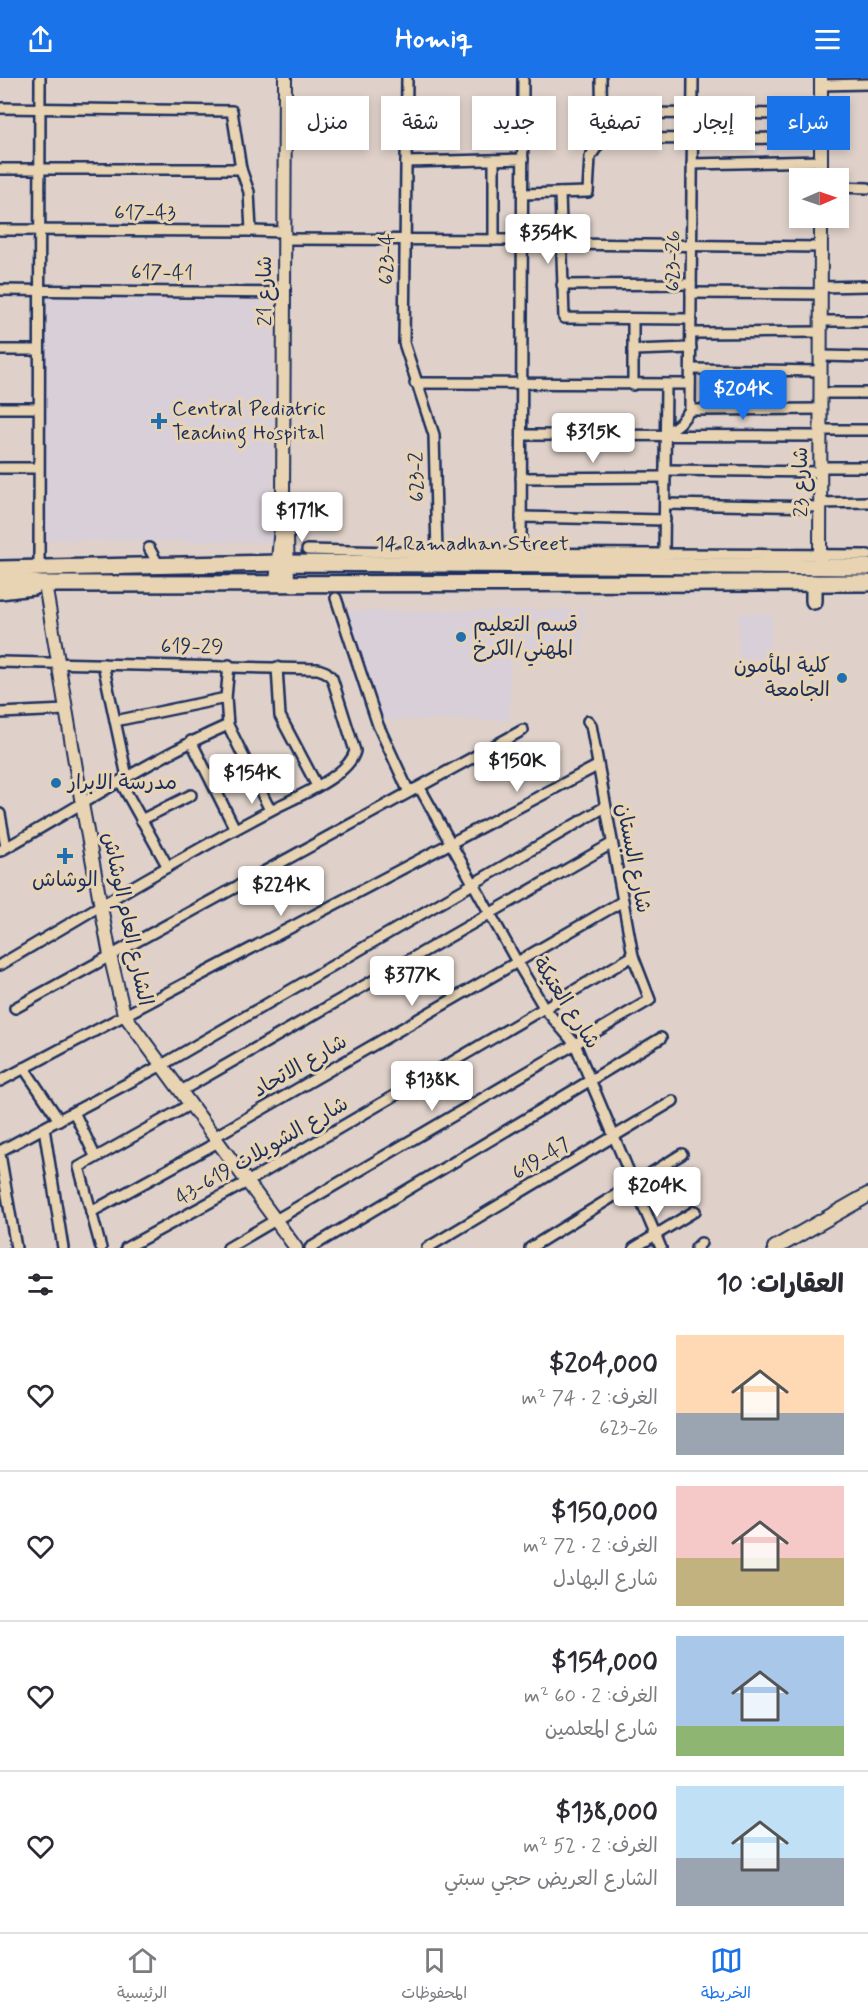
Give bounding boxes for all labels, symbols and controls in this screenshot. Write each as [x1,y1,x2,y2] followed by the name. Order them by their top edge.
[395,22,473,57] text: Homiq
[24,23,57,56] icon: share
[811,23,844,56] icon: menu
[286,96,369,150] chip: منزل
[381,96,460,150] chip: شقة
[472,96,556,150] chip: جديد
[568,96,662,150] chip: تصفية
[674,96,755,150] chip: إيجار
[767,96,850,150] chip: شراء
[789,168,849,228] north arrow
[789,168,849,228] map controls
[114,199,176,227] street label: 617-43
[506,214,590,265] pin: $354K
[519,220,577,247] text: $354K
[659,230,687,292] street label: 623-26
[373,233,401,285] street label: 623-4
[251,256,279,326] street label: شارع 21
[131,258,193,288] street label: 617-41
[701,370,785,421] pin: $204K
[714,376,772,403] text: $204K
[172,395,326,449] place label: Central Pediatric Teaching Hospital
[150,412,168,430] marker: Central Pediatric Teaching Hospital
[551,413,635,464] pin: $315K
[566,419,620,446] text: $315K
[787,447,815,517] street label: شارع 23
[403,452,431,502] street label: 623-2
[260,492,344,543] pin: $171K
[276,498,328,525] text: $171K
[375,530,569,558] street label: 14 Ramadhan Street
[473,611,578,667] place label: قسم التعليم المهني/الكرخ
[454,630,468,644] marker: قسم التعليم المهني/الكرخ
[160,632,224,662] street label: 619-29
[734,652,830,704] place label: كلية المأمون الجامعة
[835,671,849,685] marker: كلية المأمون الجامعة
[475,742,559,793] pin: $150K
[488,748,546,775] text: $150K
[210,754,294,805] pin: $154K
[223,760,281,787] text: $154K
[66,769,177,797] place label: مدرسة الابرار
[49,776,63,790] marker: مدرسة الابرار
[609,801,657,915] street label: شارع البستان
[94,830,159,1009] street label: الشارع العام الوشاش
[56,847,74,865] marker: الوشاش
[32,866,98,894] place label: الوشاش
[239,866,323,917] pin: $224K
[252,872,310,899] text: $224K
[526,951,606,1055] street label: شارع العتيکة
[370,956,454,1007] pin: $377K
[384,962,440,989] text: $377K
[248,1028,352,1104] street label: شارع الاتحاد
[390,1061,474,1112] pin: $138K
[405,1067,459,1094] text: $138K
[170,1090,354,1212] street label: شارع الشويلات 619-43
[507,1131,575,1187] street label: 619-47
[615,1167,699,1218] pin: $204K
[628,1173,686,1200] text: $204K
[24,1268,57,1301] icon: filters
[716,1268,844,1302] text: العقارات: 10
[549,1348,658,1382] text: $204,000
[724,1359,796,1431] icon: home
[24,1379,57,1412] icon: heart
[521,1385,658,1412] text: الغرف: 2 · 74 m²
[599,1415,658,1442] text: 623-26
[551,1496,658,1530] text: $150,000
[724,1510,796,1582] icon: home
[24,1530,57,1563] icon: heart
[523,1533,658,1560] text: الغرف: 2 · 72 m²
[553,1566,658,1593] text: شارع البهادل
[551,1646,658,1680] text: $154,000
[724,1660,796,1732] icon: home
[24,1680,57,1713] icon: heart
[524,1683,658,1710] text: الغرف: 2 · 60 m²
[545,1716,658,1743] text: شارع المعلمين
[555,1796,658,1830] text: $138,000
[724,1810,796,1882] icon: home
[24,1830,57,1863] icon: heart
[523,1833,658,1860] text: الغرف: 2 · 52 m²
[444,1866,658,1893] text: الشارع العريض حجي سبتي
[117,1944,167,2007] tab: الرئيسية
[401,1944,467,2007] tab: المحفوظات
[701,1944,751,2007] tab: الخريطة

